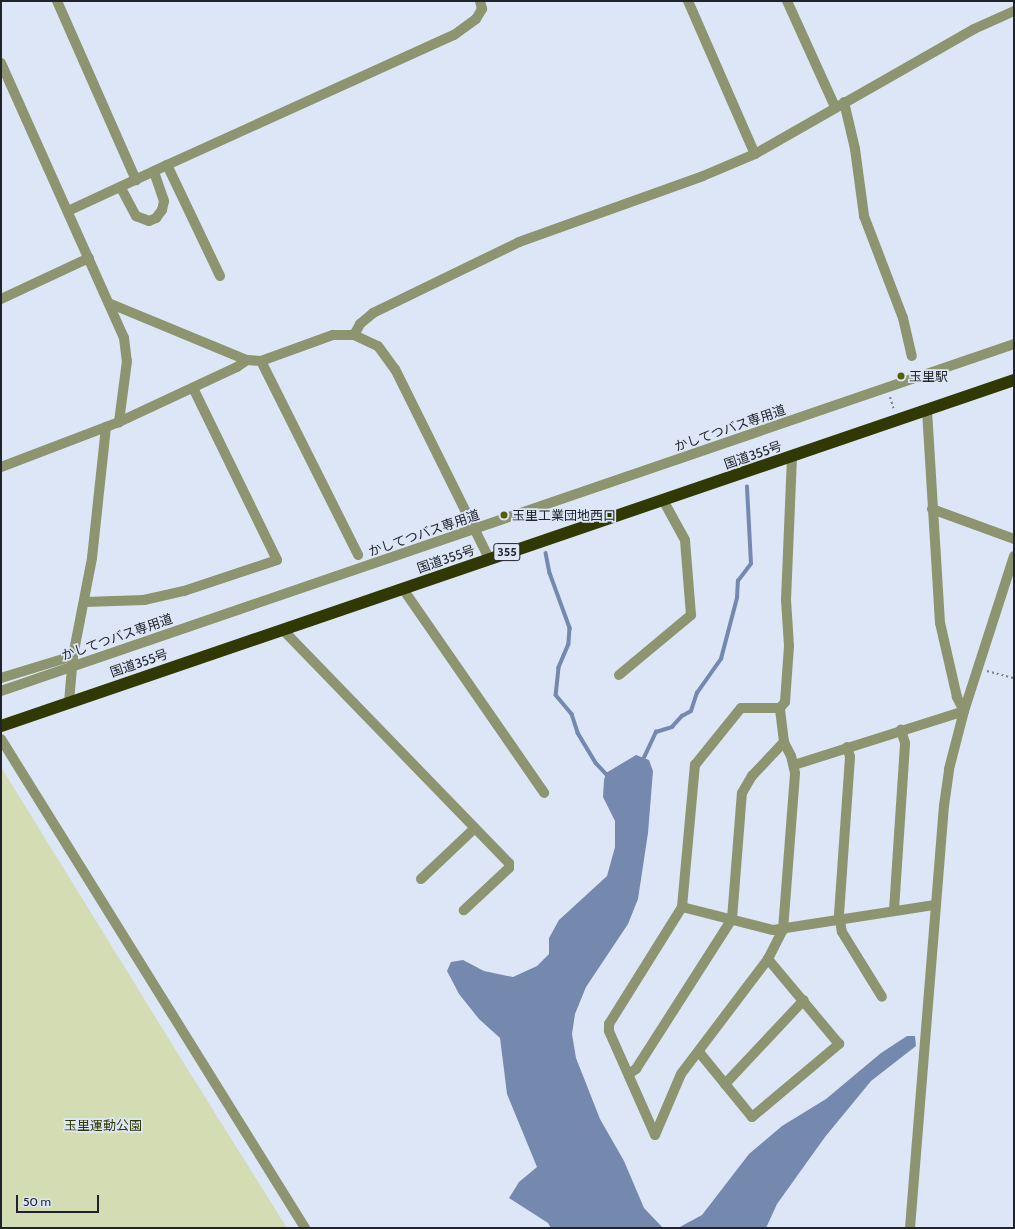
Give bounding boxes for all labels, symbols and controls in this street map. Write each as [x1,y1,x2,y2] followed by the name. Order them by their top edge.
[909,368,948,384] place label: 玉里駅
[896,371,906,381] marker: 玉里駅
[672,402,788,454] street label: かしてつバス専用道
[722,438,784,472] street label: 国道355号
[366,507,482,559] street label: かしてつバス専用道
[512,507,616,523] place label: 玉里工業団地西口
[499,510,509,520] marker: 玉里工業団地西口
[415,542,477,576] street label: 国道355号
[493,542,521,562] road number: 355
[59,611,175,663] street label: かしてつバス専用道
[108,646,170,680] street label: 国道355号
[64,1117,142,1133] park label: 玉里運動公園
[18,1187,101,1213] scale bar
[23,1194,51,1209] text: 50 m

